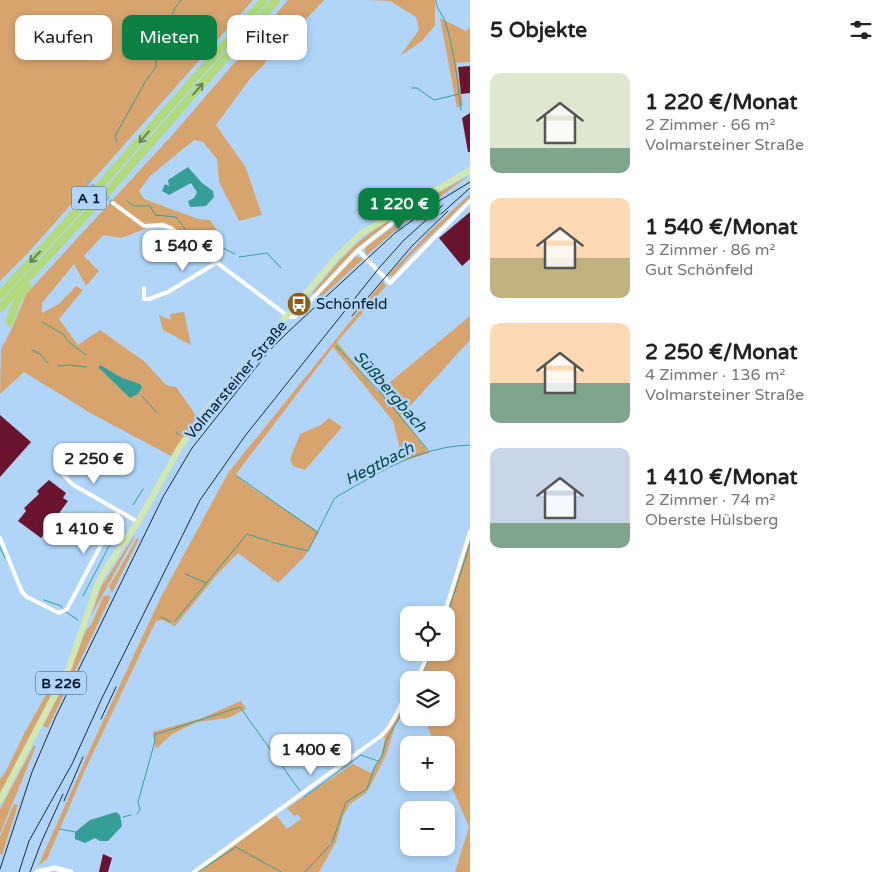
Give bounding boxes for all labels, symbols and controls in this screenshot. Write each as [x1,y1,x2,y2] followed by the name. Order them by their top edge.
[15,15,112,60] chip: Kaufen
[122,15,217,60] chip: Mieten
[227,15,307,60] chip: Filter
[847,16,875,44] icon: filters
[490,18,587,43] text: 5 Objekte
[192,83,203,96] one-way arrow
[645,90,797,115] text: 1 220 €/Monat
[530,93,590,153] icon: home
[645,115,775,135] text: 2 Zimmer · 66 m²
[138,130,149,143] one-way arrow
[645,135,804,155] text: Volmarsteiner Straße
[72,187,106,210] road number: A 1
[353,188,445,230] pin: 1 220 €
[369,194,429,214] text: 1 220 €
[645,215,797,240] text: 1 540 €/Monat
[530,218,590,278] icon: home
[137,230,229,272] pin: 1 540 €
[153,236,213,256] text: 1 540 €
[645,240,775,260] text: 3 Zimmer · 86 m²
[29,251,41,264] one-way arrow
[645,260,753,280] text: Gut Schönfeld
[286,291,312,317] bus stop icon: Schönfeld
[316,295,387,313] place label: Schönfeld
[181,317,291,443] street label: Volmarsteiner Straße
[645,340,797,365] text: 2 250 €/Monat
[530,343,590,403] icon: home
[349,347,432,438] water label: Süßbergbach
[645,365,785,385] text: 4 Zimmer · 136 m²
[645,385,804,405] text: Volmarsteiner Straße
[342,438,418,490] water label: Hegtbach
[48,442,140,485] pin: 2 250 €
[64,449,124,469] text: 2 250 €
[645,465,797,490] text: 1 410 €/Monat
[530,468,590,528] icon: home
[645,490,775,510] text: 2 Zimmer · 74 m²
[645,510,778,530] text: Oberste Hülsberg
[38,512,130,555] pin: 1 410 €
[54,519,114,539] text: 1 410 €
[400,606,455,856] map controls
[400,606,455,661] button: locate
[36,671,86,694] road number: B 226
[400,671,455,726] button: layers
[265,734,357,776] pin: 1 400 €
[400,736,455,791] button: +
[281,740,341,760] text: 1 400 €
[400,801,455,856] button: −

